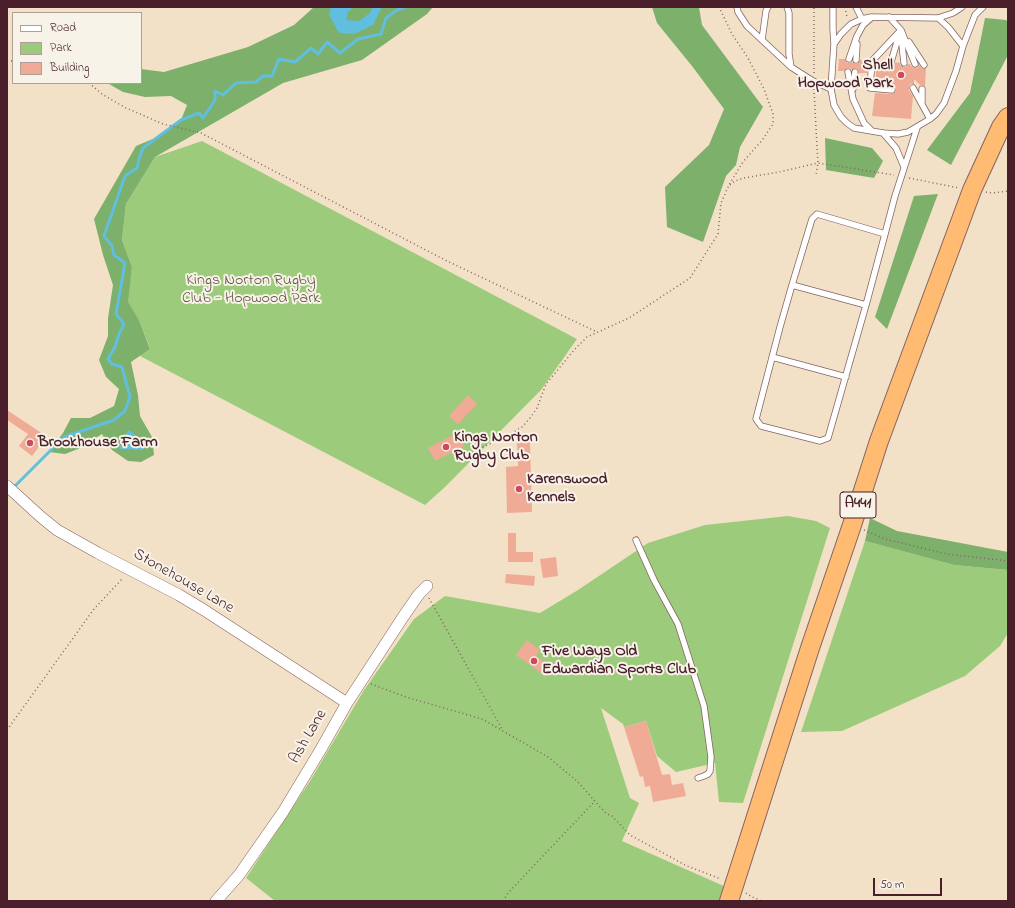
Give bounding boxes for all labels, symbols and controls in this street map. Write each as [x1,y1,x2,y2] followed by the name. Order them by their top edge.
[12,12,142,84] legend
[50,19,76,37] text: Road
[50,39,72,57] text: Park
[798,56,893,94] place label: Shell Hopwood Park
[50,59,89,77] text: Building
[896,70,906,80] marker: Shell Hopwood Park
[182,271,320,309] park label: Kings Norton Rugby Club - Hopwood Park
[454,428,538,466] place label: Kings Norton Rugby Club
[38,433,158,453] place label: Brookhouse Farm
[25,438,35,448] marker: Brookhouse Farm
[441,442,451,452] marker: Kings Norton Rugby Club
[527,470,608,508] place label: Karenswood Kennels
[514,484,524,494] marker: Karenswood Kennels
[840,492,876,518] road number: A441
[129,545,237,619] street label: Stonehouse Lane
[542,642,696,680] place label: Five Ways Old Edwardian Sports Club
[529,656,539,666] marker: Five Ways Old Edwardian Sports Club
[286,707,332,767] street label: Ash Lane
[875,870,944,896] scale bar
[880,876,904,894] text: 50 m

